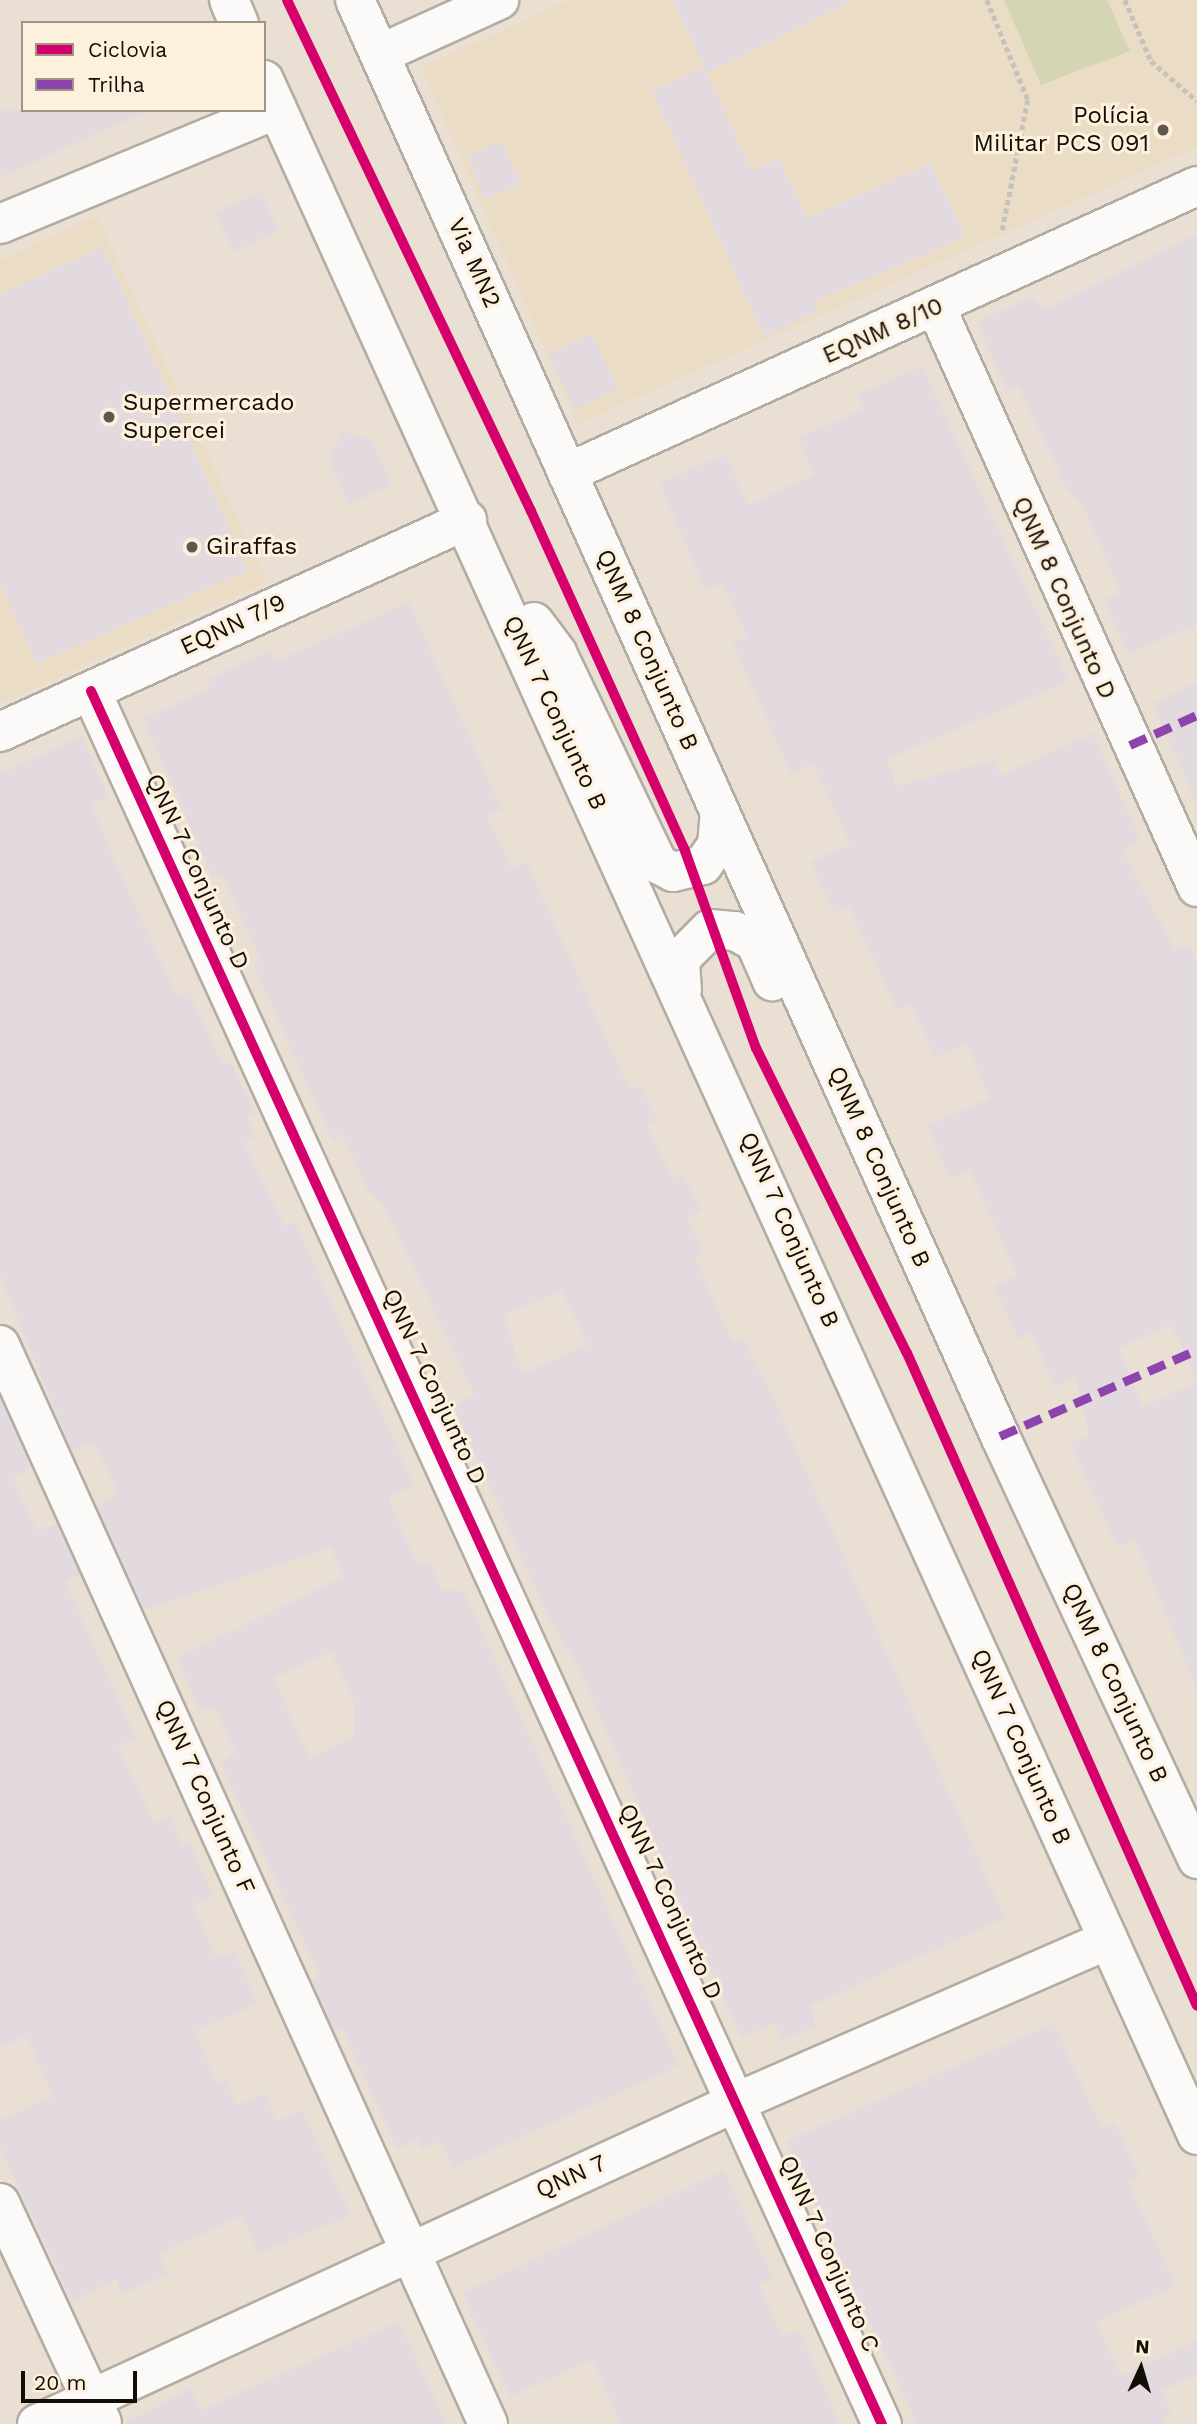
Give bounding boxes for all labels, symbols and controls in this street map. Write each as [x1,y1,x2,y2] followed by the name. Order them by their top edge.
[21,21,266,112] legend
[88,37,167,62] text: Ciclovia
[88,72,145,97] text: Trilha
[973,102,1149,158] place label: Polícia Militar PCS 091
[1155,122,1171,138] marker: Polícia Militar PCS 091
[441,213,507,313] street label: Via MN2
[818,292,948,370] street label: EQNM 8/10
[123,389,294,445] place label: Supermercado Supercei
[101,409,117,425] marker: Supermercado Supercei
[1006,492,1122,704] street label: QNM 8 Conjunto D
[206,533,297,561] place label: Giraffas
[184,539,200,555] marker: Giraffas
[590,545,704,755] street label: QNM 8 Conjunto B
[175,588,291,662] street label: EQNN 7/9
[497,610,613,816] street label: QNN 7 Conjunto B
[139,769,255,975] street label: QNN 7 Conjunto D
[822,1062,936,1272] street label: QNM 8 Conjunto B
[733,1127,845,1333] street label: QNN 7 Conjunto B
[376,1284,492,1490] street label: QNN 7 Conjunto D
[1056,1579,1174,1787] street label: QNM 8 Conjunto B
[965,1644,1077,1850] street label: QNN 7 Conjunto B
[149,1694,261,1900] street label: QNN 7 Conjunto F
[612,1799,728,2005] street label: QNN 7 Conjunto D
[531,2149,611,2205] street label: QNN 7
[772,2151,886,2357] street label: QNN 7 Conjunto C
[1106,2333,1176,2403] north arrow
[1135,2335,1150,2359] text: N
[24,2358,140,2402] scale bar
[34,2370,86,2395] text: 20 m

